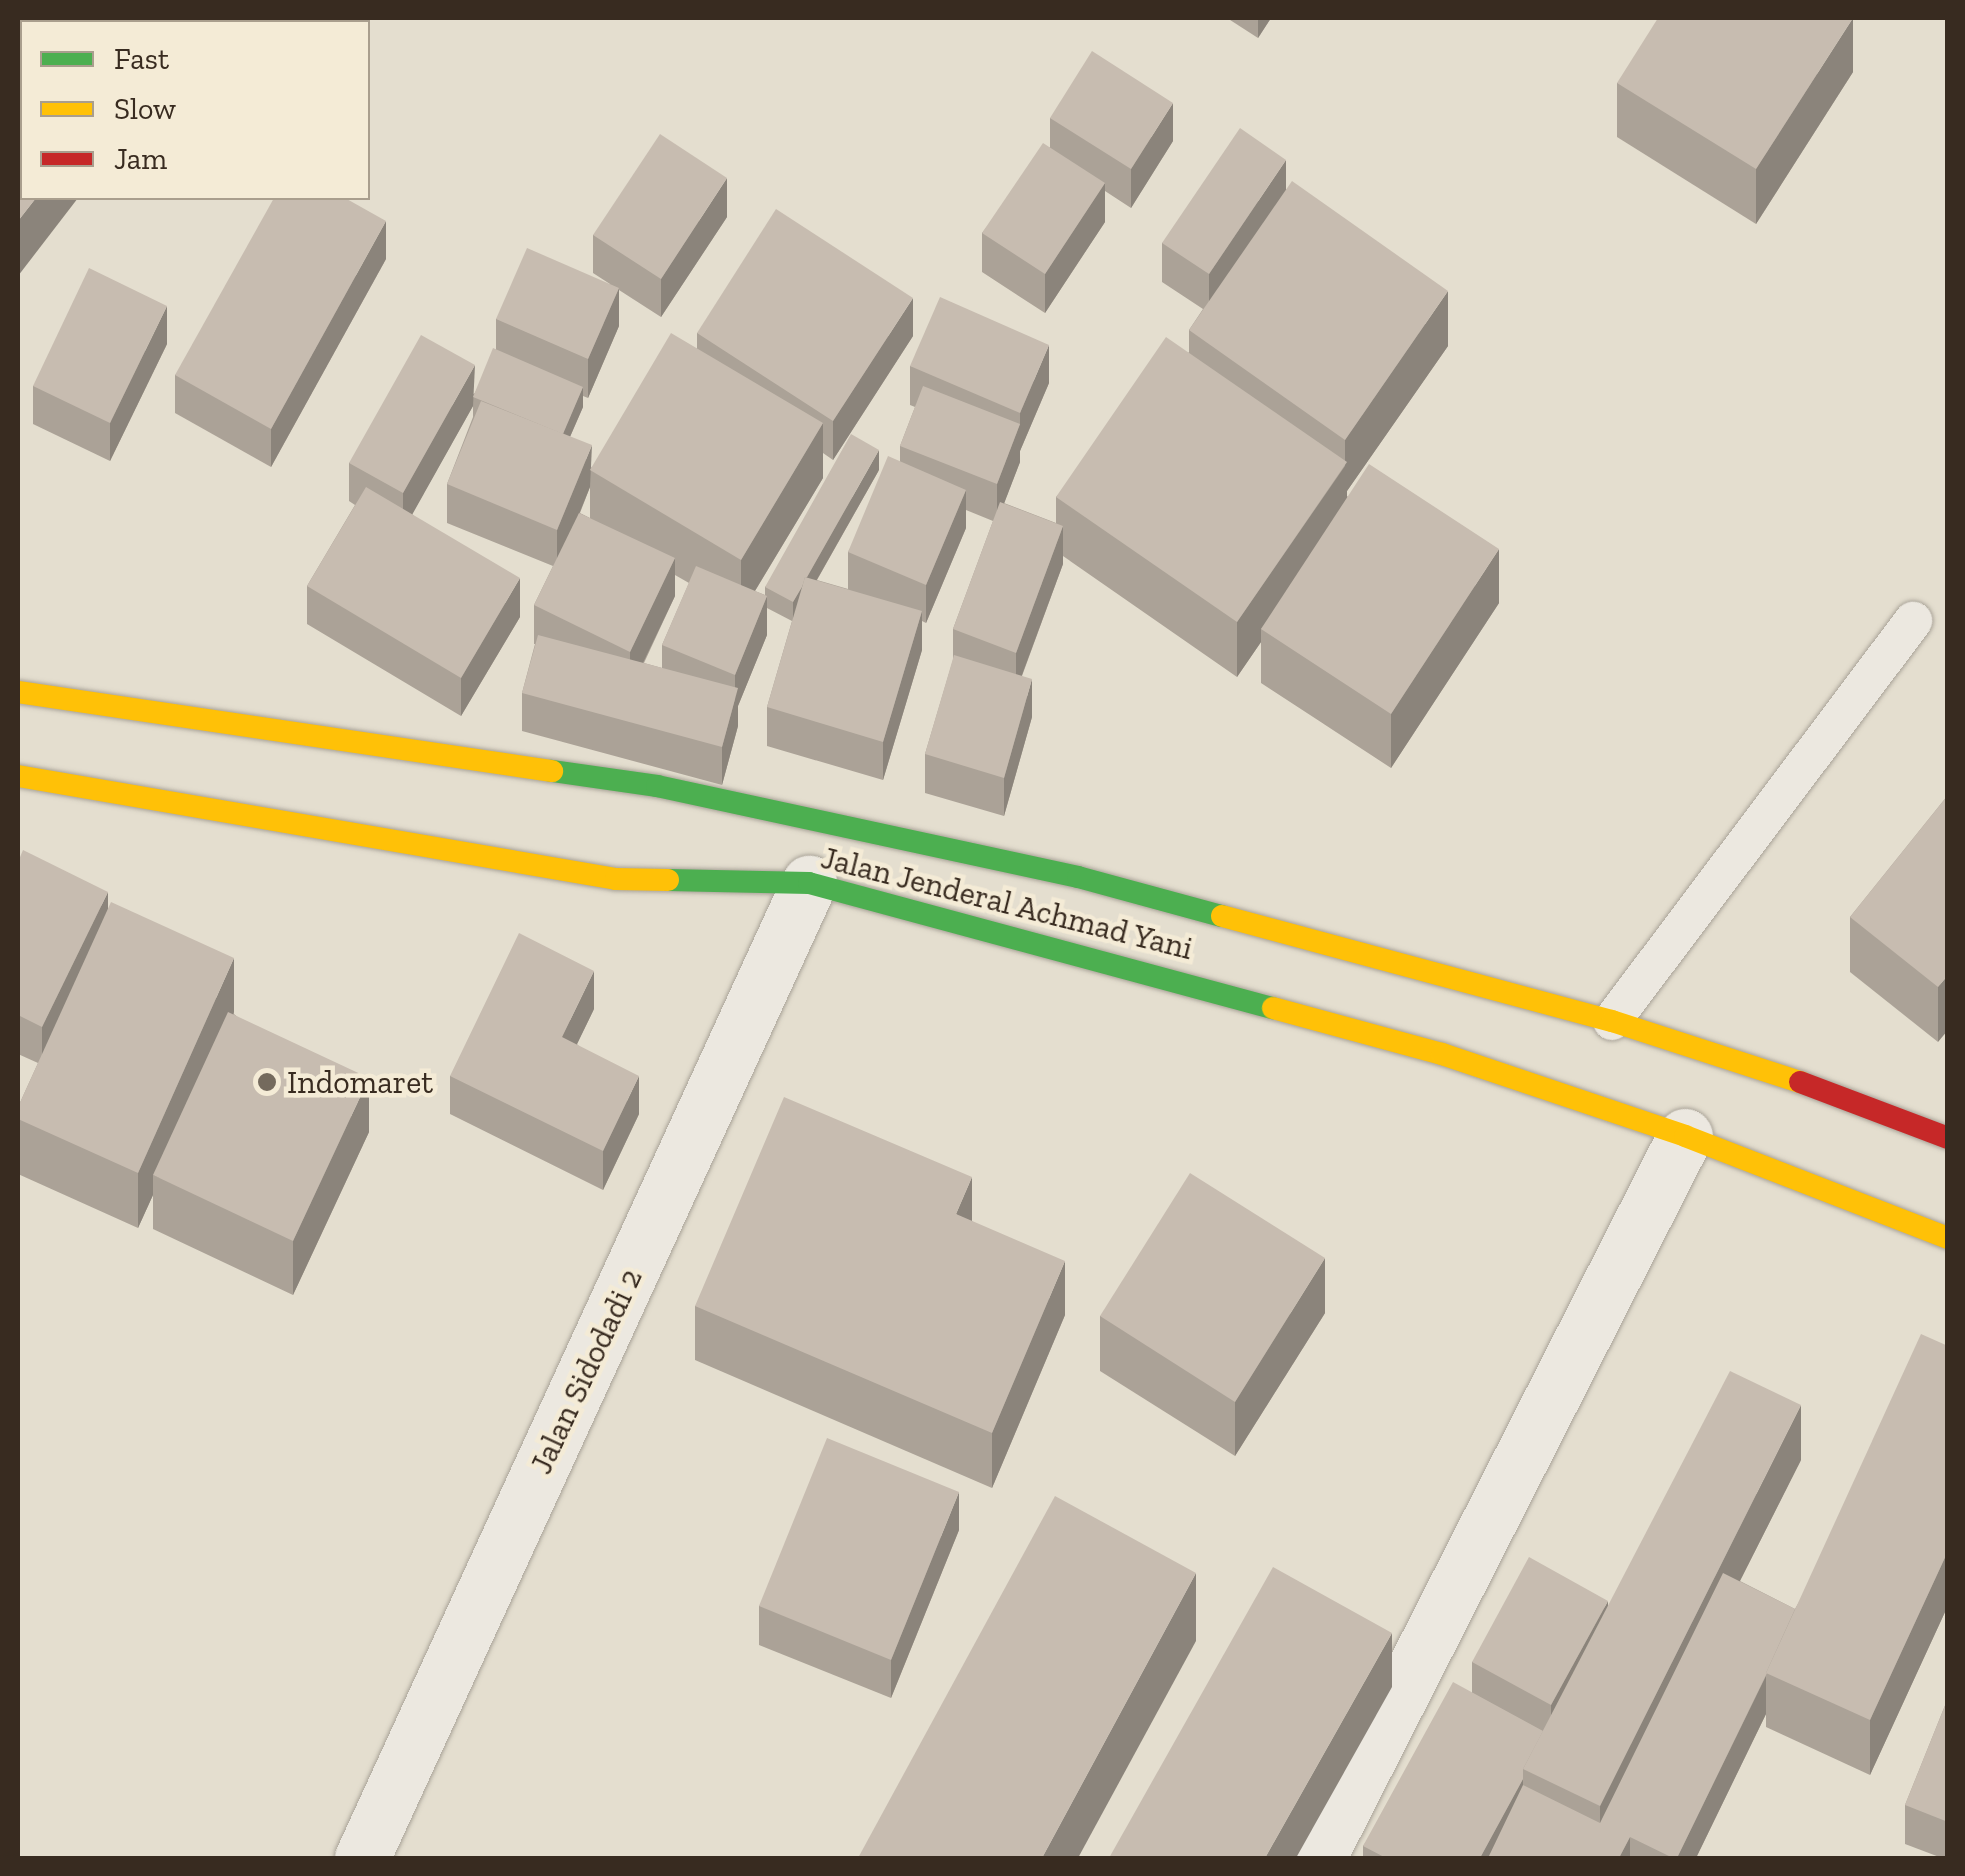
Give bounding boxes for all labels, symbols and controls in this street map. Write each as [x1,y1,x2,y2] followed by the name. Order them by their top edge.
[20,20,370,200] legend
[114,41,169,77] text: Fast
[114,91,176,127] text: Slow
[114,141,167,177] text: Jam
[816,838,1198,968] street label: Jalan Jenderal Achmad Yani
[287,1063,433,1101] place label: Indomaret
[256,1071,278,1093] marker: Indomaret
[522,1262,650,1480] street label: Jalan Sidodadi 2

